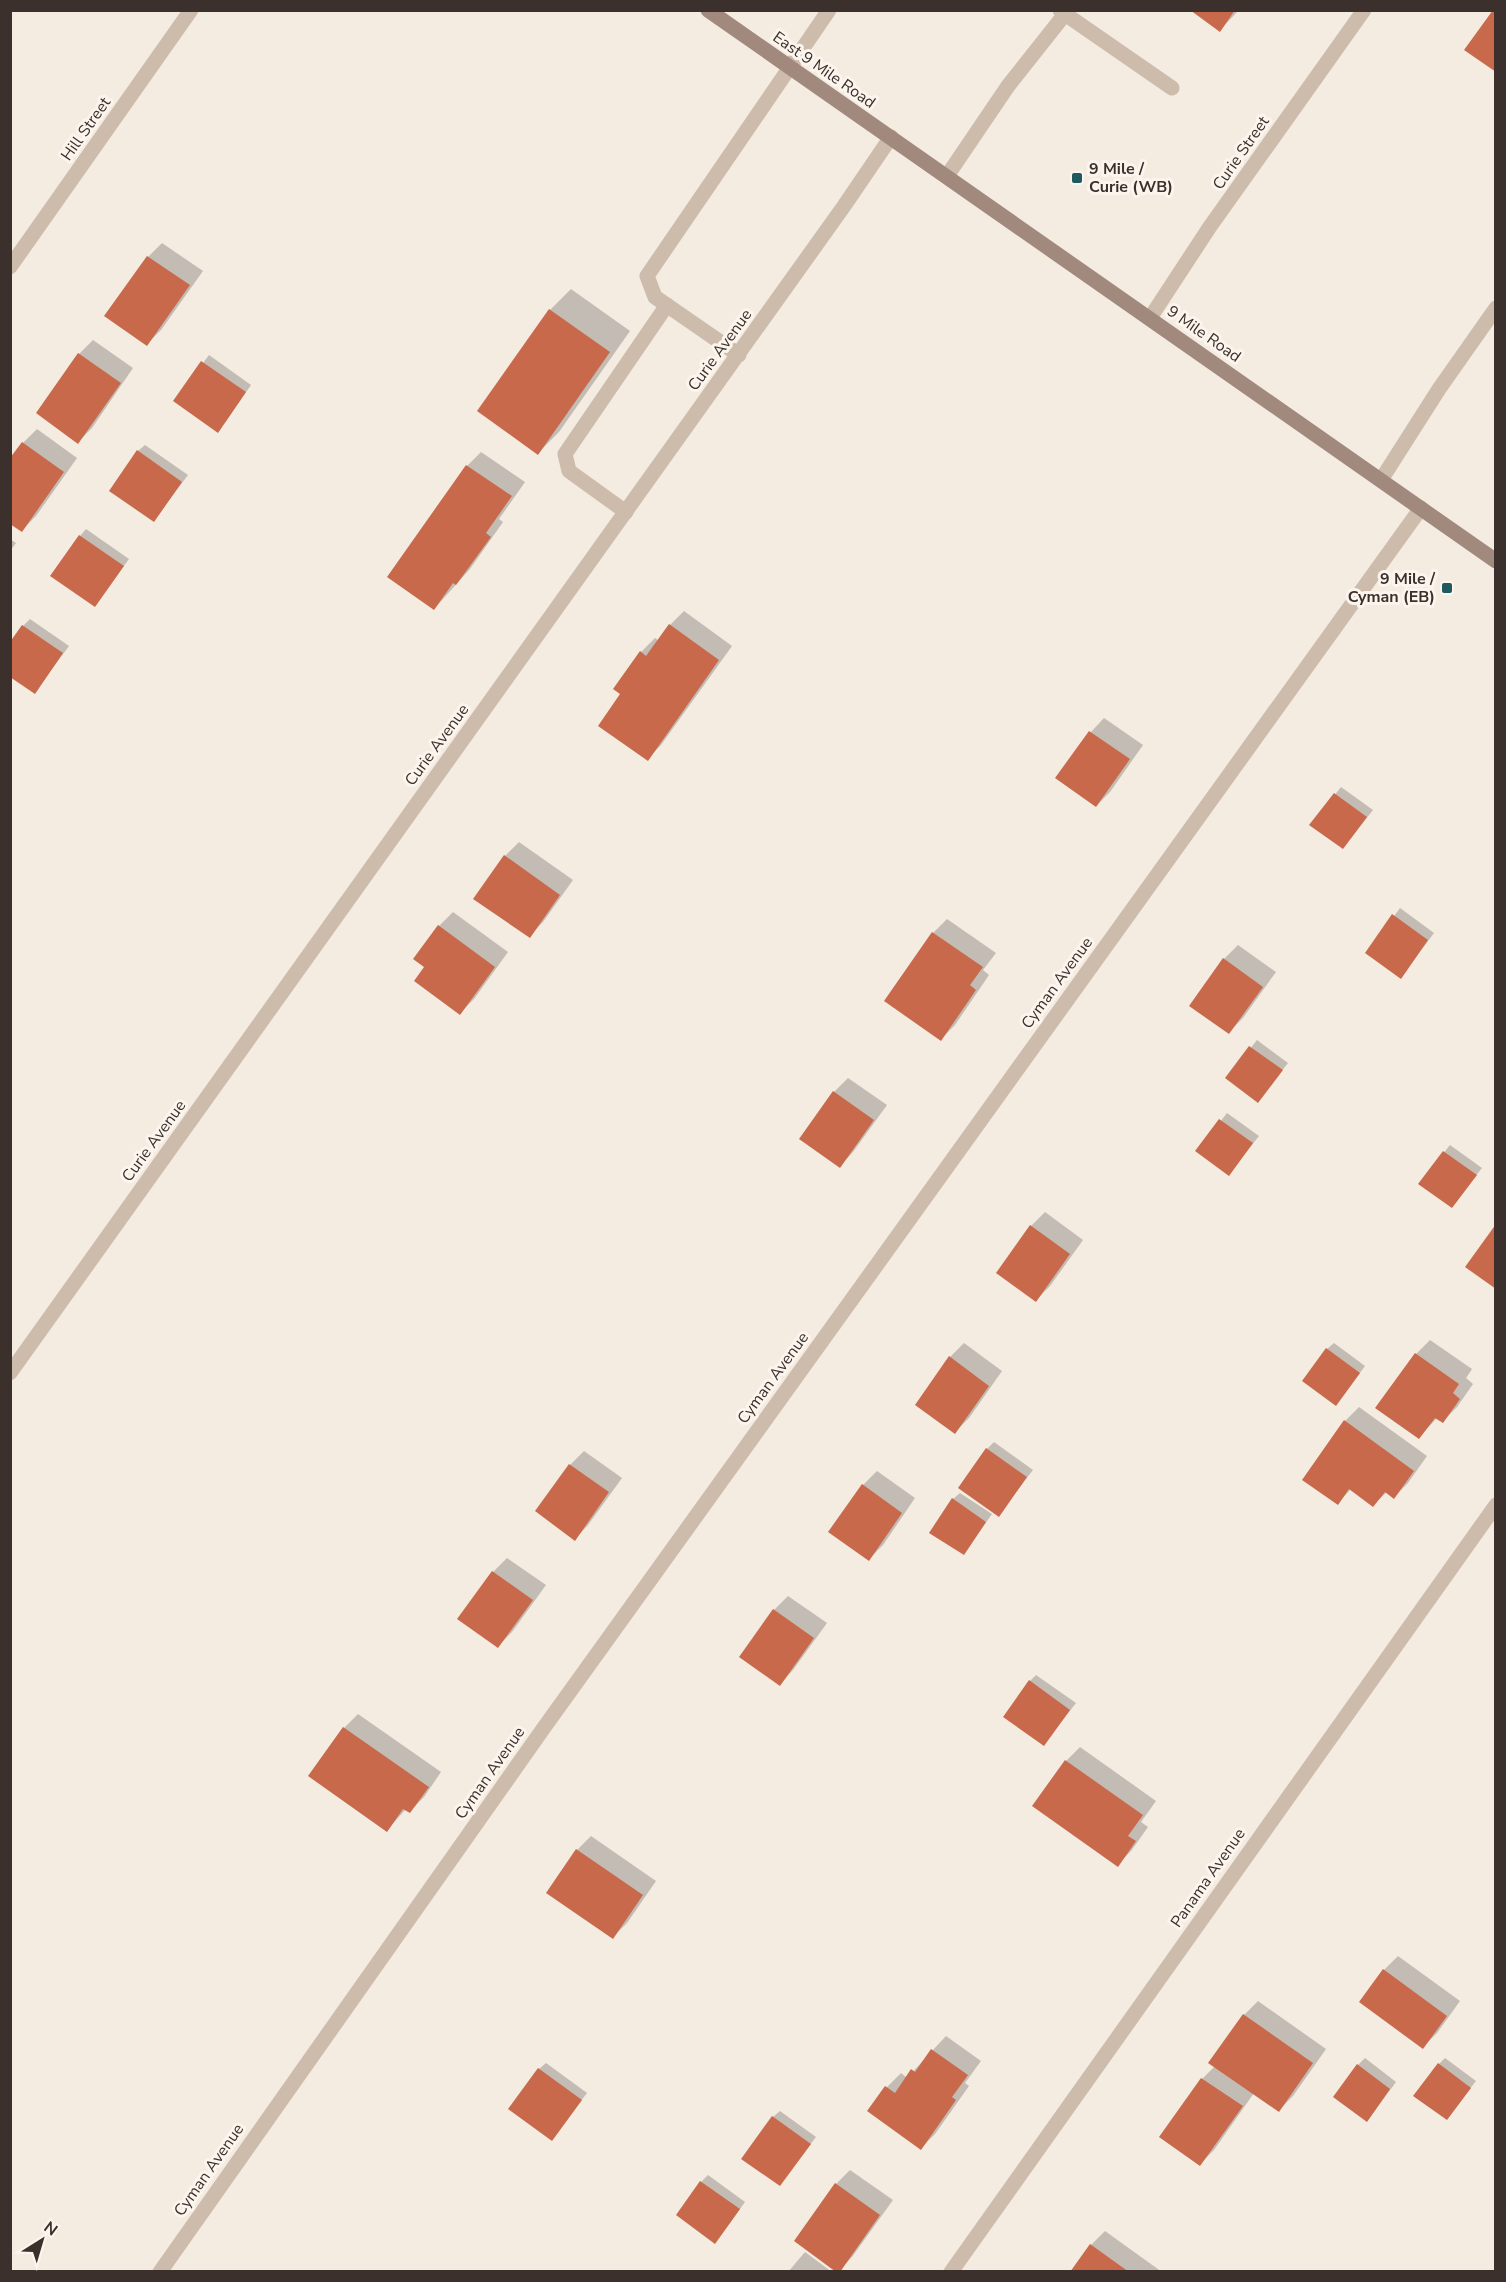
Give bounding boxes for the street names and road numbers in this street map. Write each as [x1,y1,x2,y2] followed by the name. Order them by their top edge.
[768,26,880,114] street label: East 9 Mile Road
[56,92,116,165] street label: Hill Street
[1208,111,1275,194] street label: Curie Street
[1163,300,1245,368] street label: 9 Mile Road
[683,305,757,395] street label: Curie Avenue
[400,700,474,790] street label: Curie Avenue
[1016,933,1098,1033] street label: Cyman Avenue
[117,1096,191,1186] street label: Curie Avenue
[732,1328,814,1428] street label: Cyman Avenue
[450,1722,530,1824] street label: Cyman Avenue
[1166,1824,1250,1932] street label: Panama Avenue
[169,2119,249,2221] street label: Cyman Avenue

